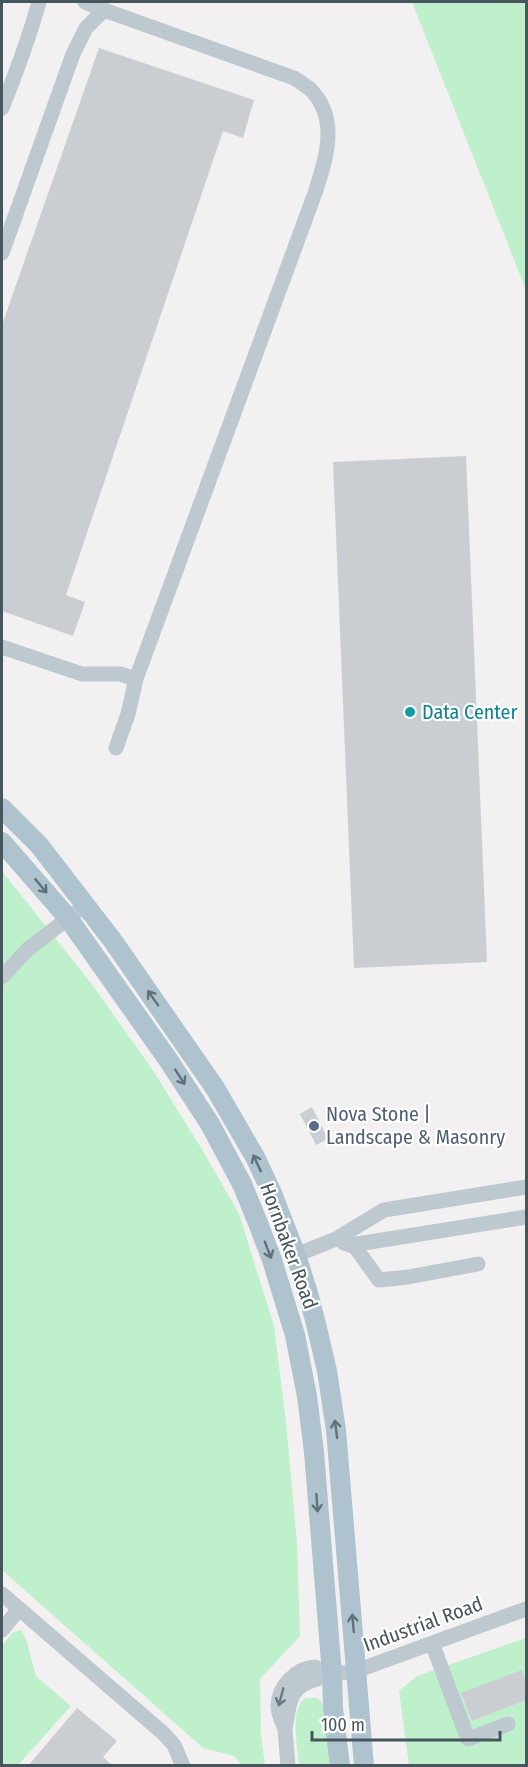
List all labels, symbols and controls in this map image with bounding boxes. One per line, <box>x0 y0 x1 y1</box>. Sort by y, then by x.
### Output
place label: Data Center <box>422 700 517 724</box>
marker: Data Center <box>403 705 417 719</box>
one-way arrow <box>34 878 47 894</box>
one-way arrow <box>147 991 159 1007</box>
one-way arrow <box>173 1069 186 1086</box>
place label: Nova Stone | Landscape & Masonry <box>326 1102 505 1149</box>
marker: Nova Stone | Landscape & Masonry <box>307 1119 321 1133</box>
one-way arrow <box>251 1154 263 1172</box>
street label: Hornbaker Road <box>255 1180 323 1312</box>
one-way arrow <box>264 1240 275 1259</box>
one-way arrow <box>330 1420 341 1440</box>
one-way arrow <box>312 1492 323 1512</box>
street label: Industrial Road <box>360 1591 486 1657</box>
one-way arrow <box>347 1614 358 1634</box>
one-way arrow <box>274 1688 285 1707</box>
scale bar <box>312 1704 500 1742</box>
text: 100 m <box>321 1714 365 1736</box>

